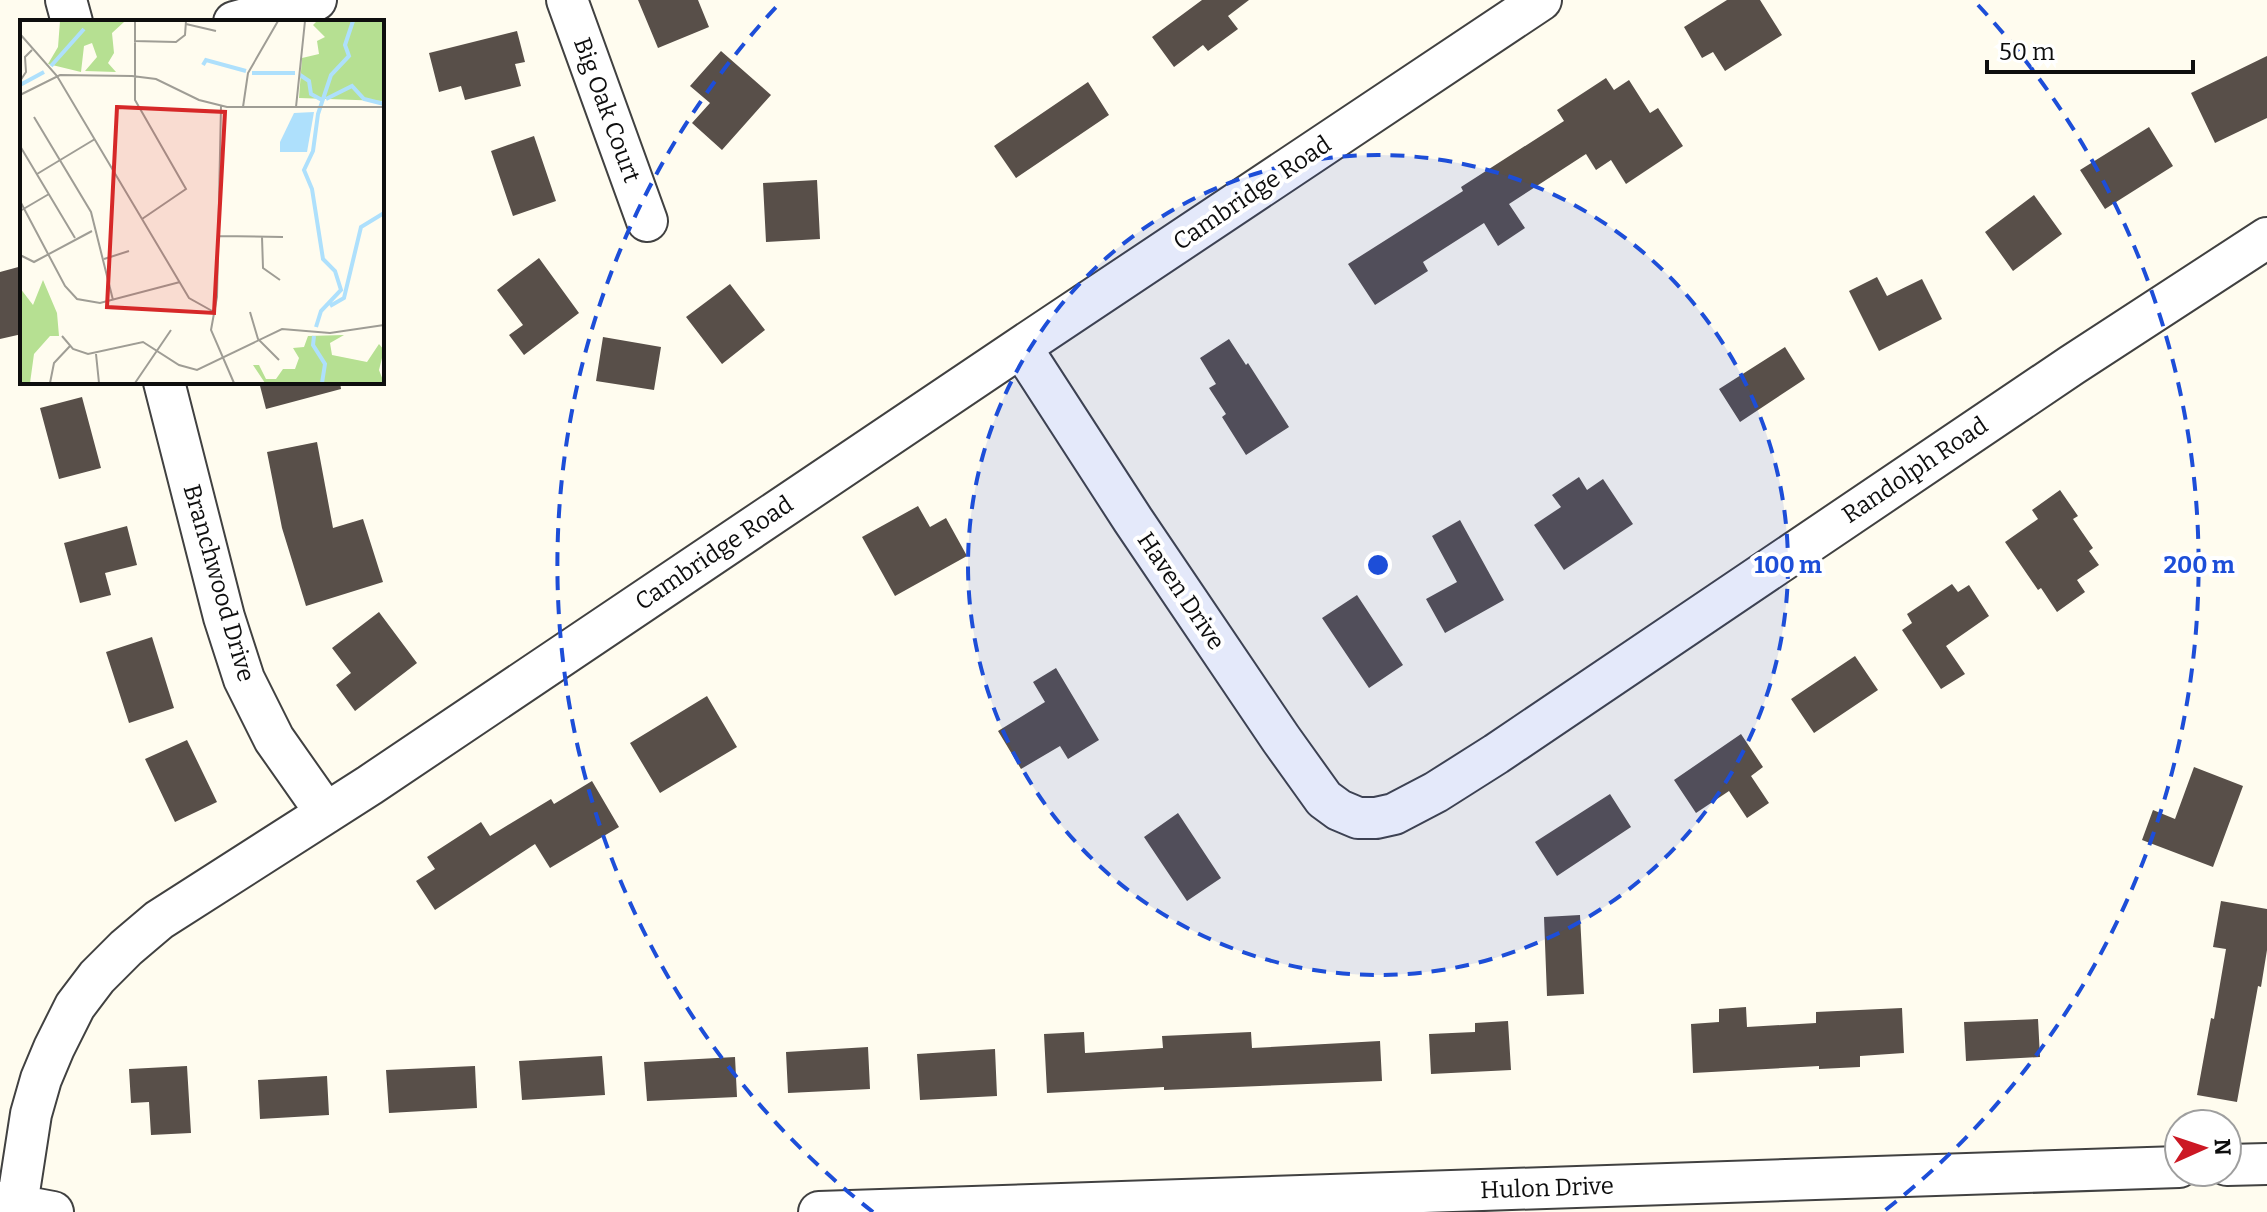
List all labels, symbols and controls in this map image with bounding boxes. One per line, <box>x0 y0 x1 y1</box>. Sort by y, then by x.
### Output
inset map <box>20 20 384 384</box>
scale bar <box>1987 24 2193 74</box>
street label: Big Oak Court <box>568 34 646 187</box>
text: 50 m <box>1999 38 2055 66</box>
street label: Cambridge Road <box>1168 130 1336 256</box>
street label: Randolph Road <box>1837 411 1993 529</box>
street label: Branchwood Drive <box>177 481 261 685</box>
street label: Cambridge Road <box>630 490 798 616</box>
street label: Haven Drive <box>1131 527 1231 655</box>
centre of rings <box>1364 551 1392 579</box>
text: 100 m <box>1754 551 1822 579</box>
text: 200 m <box>2163 551 2235 579</box>
north arrow <box>2163 1108 2243 1188</box>
text: N <box>2209 1138 2236 1156</box>
street label: Hulon Drive <box>1480 1172 1614 1204</box>

